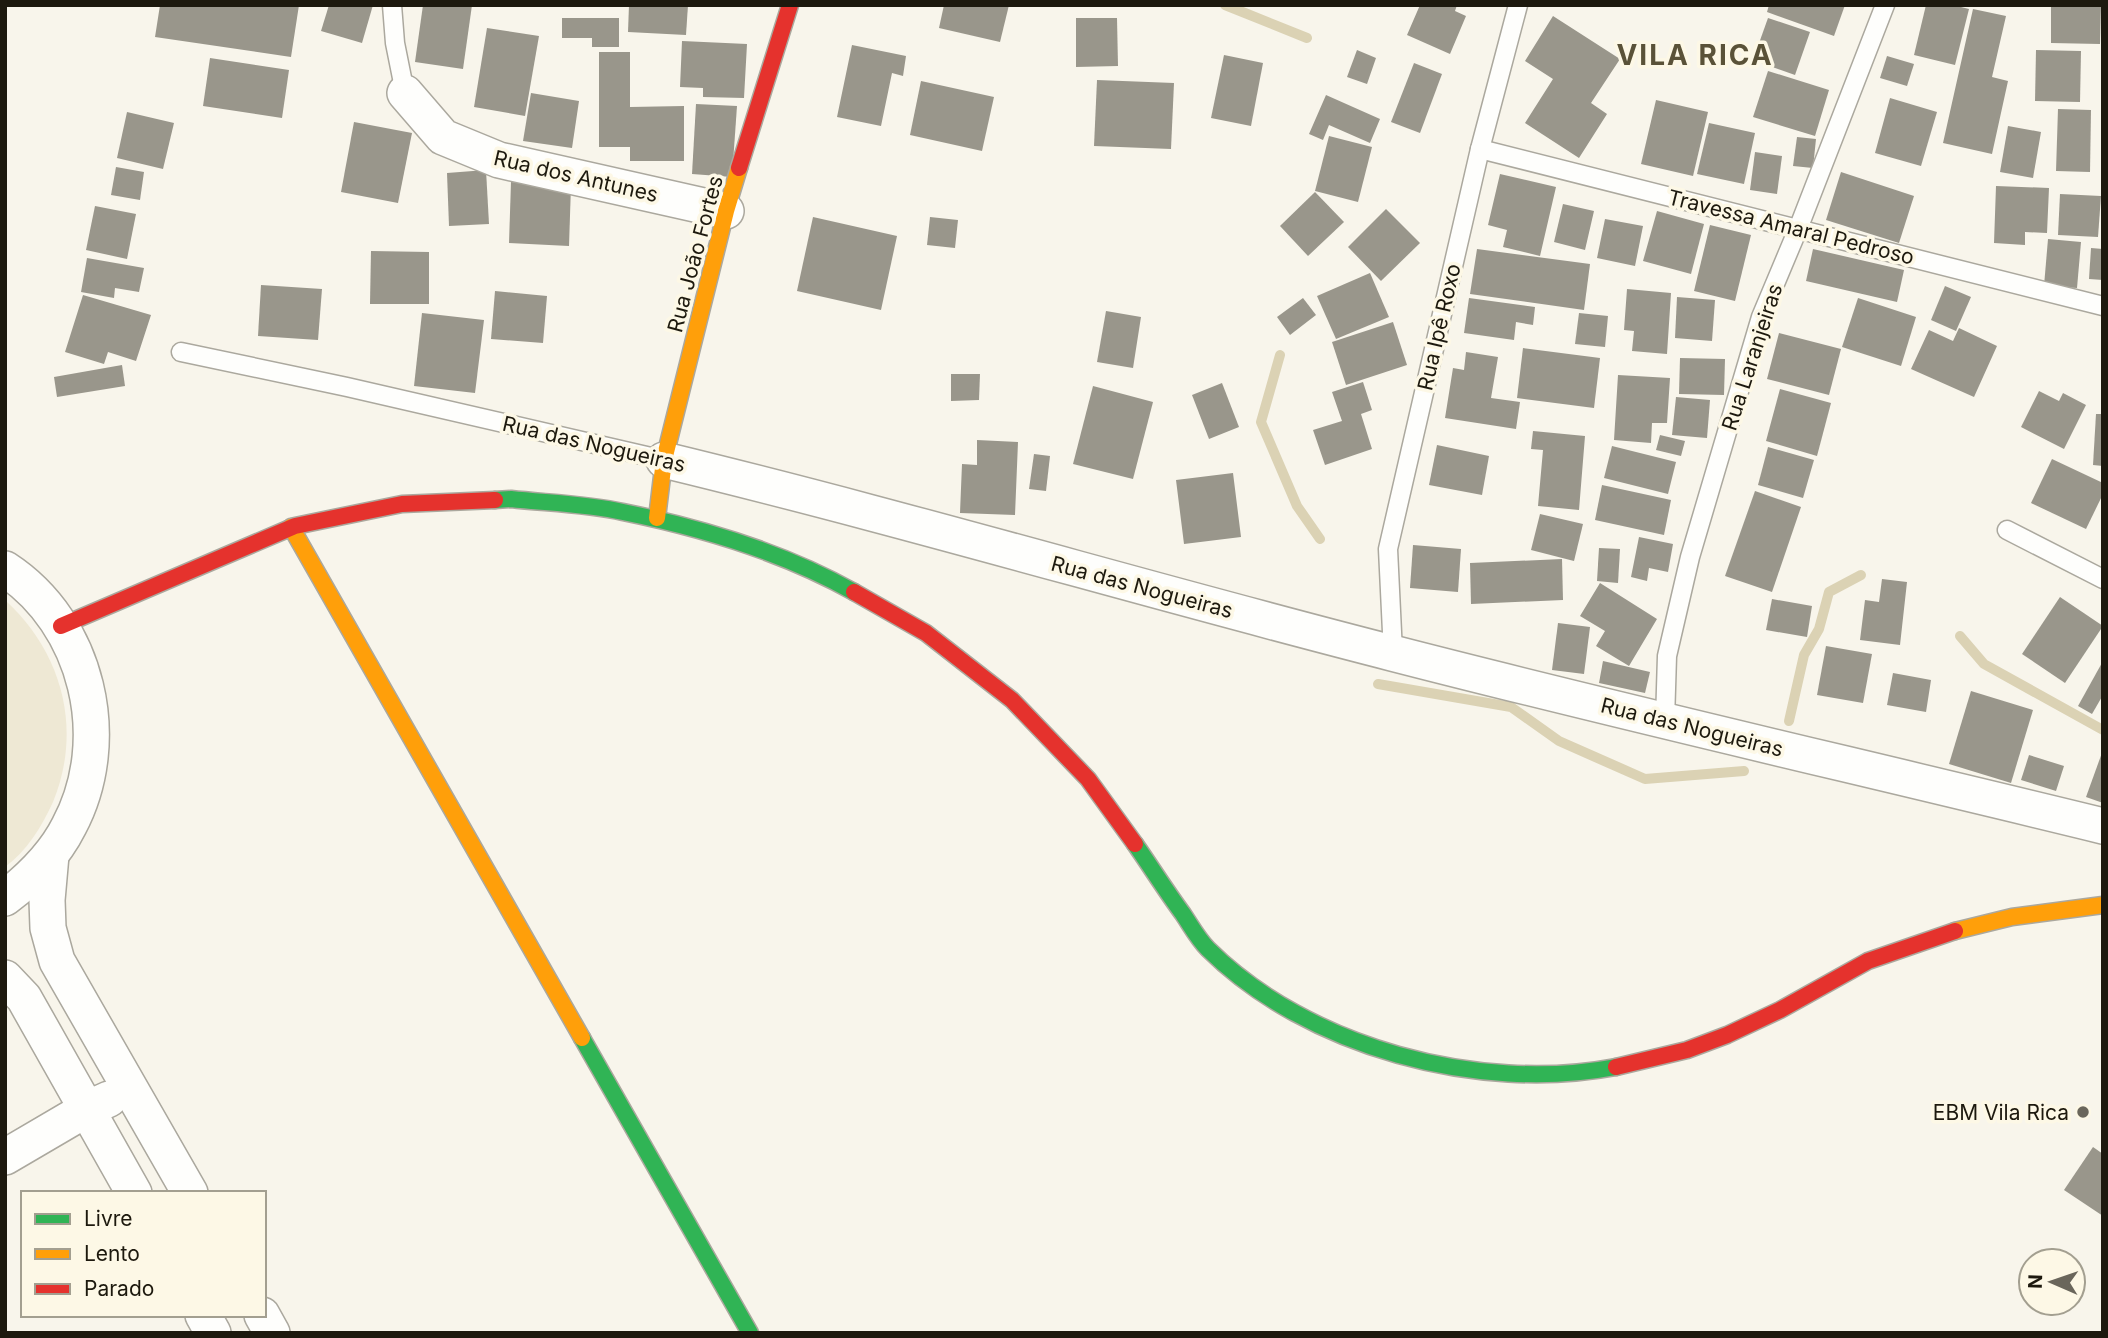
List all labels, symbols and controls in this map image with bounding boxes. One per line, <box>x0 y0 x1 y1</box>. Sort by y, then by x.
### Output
district label: VILA RICA <box>1616 38 1774 72</box>
street label: Rua dos Antunes <box>491 145 661 207</box>
street label: Rua João Fortes <box>662 173 728 335</box>
street label: Travessa Amaral Pedroso <box>1665 184 1917 270</box>
street label: Rua Ipê Roxo <box>1412 261 1466 393</box>
street label: Rua Laranjeiras <box>1717 281 1787 433</box>
street label: Rua das Nogueiras <box>500 411 688 477</box>
street label: Rua das Nogueiras <box>1048 551 1236 623</box>
street label: Rua das Nogueiras <box>1598 692 1786 762</box>
place label: EBM Vila Rica <box>1933 1100 2069 1125</box>
marker: EBM Vila Rica <box>2075 1104 2091 1120</box>
legend <box>21 1191 266 1317</box>
text: Livre <box>84 1206 133 1231</box>
text: Lento <box>84 1241 140 1266</box>
north arrow <box>2017 1247 2087 1317</box>
text: N <box>2024 1274 2047 1289</box>
text: Parado <box>84 1276 154 1301</box>

